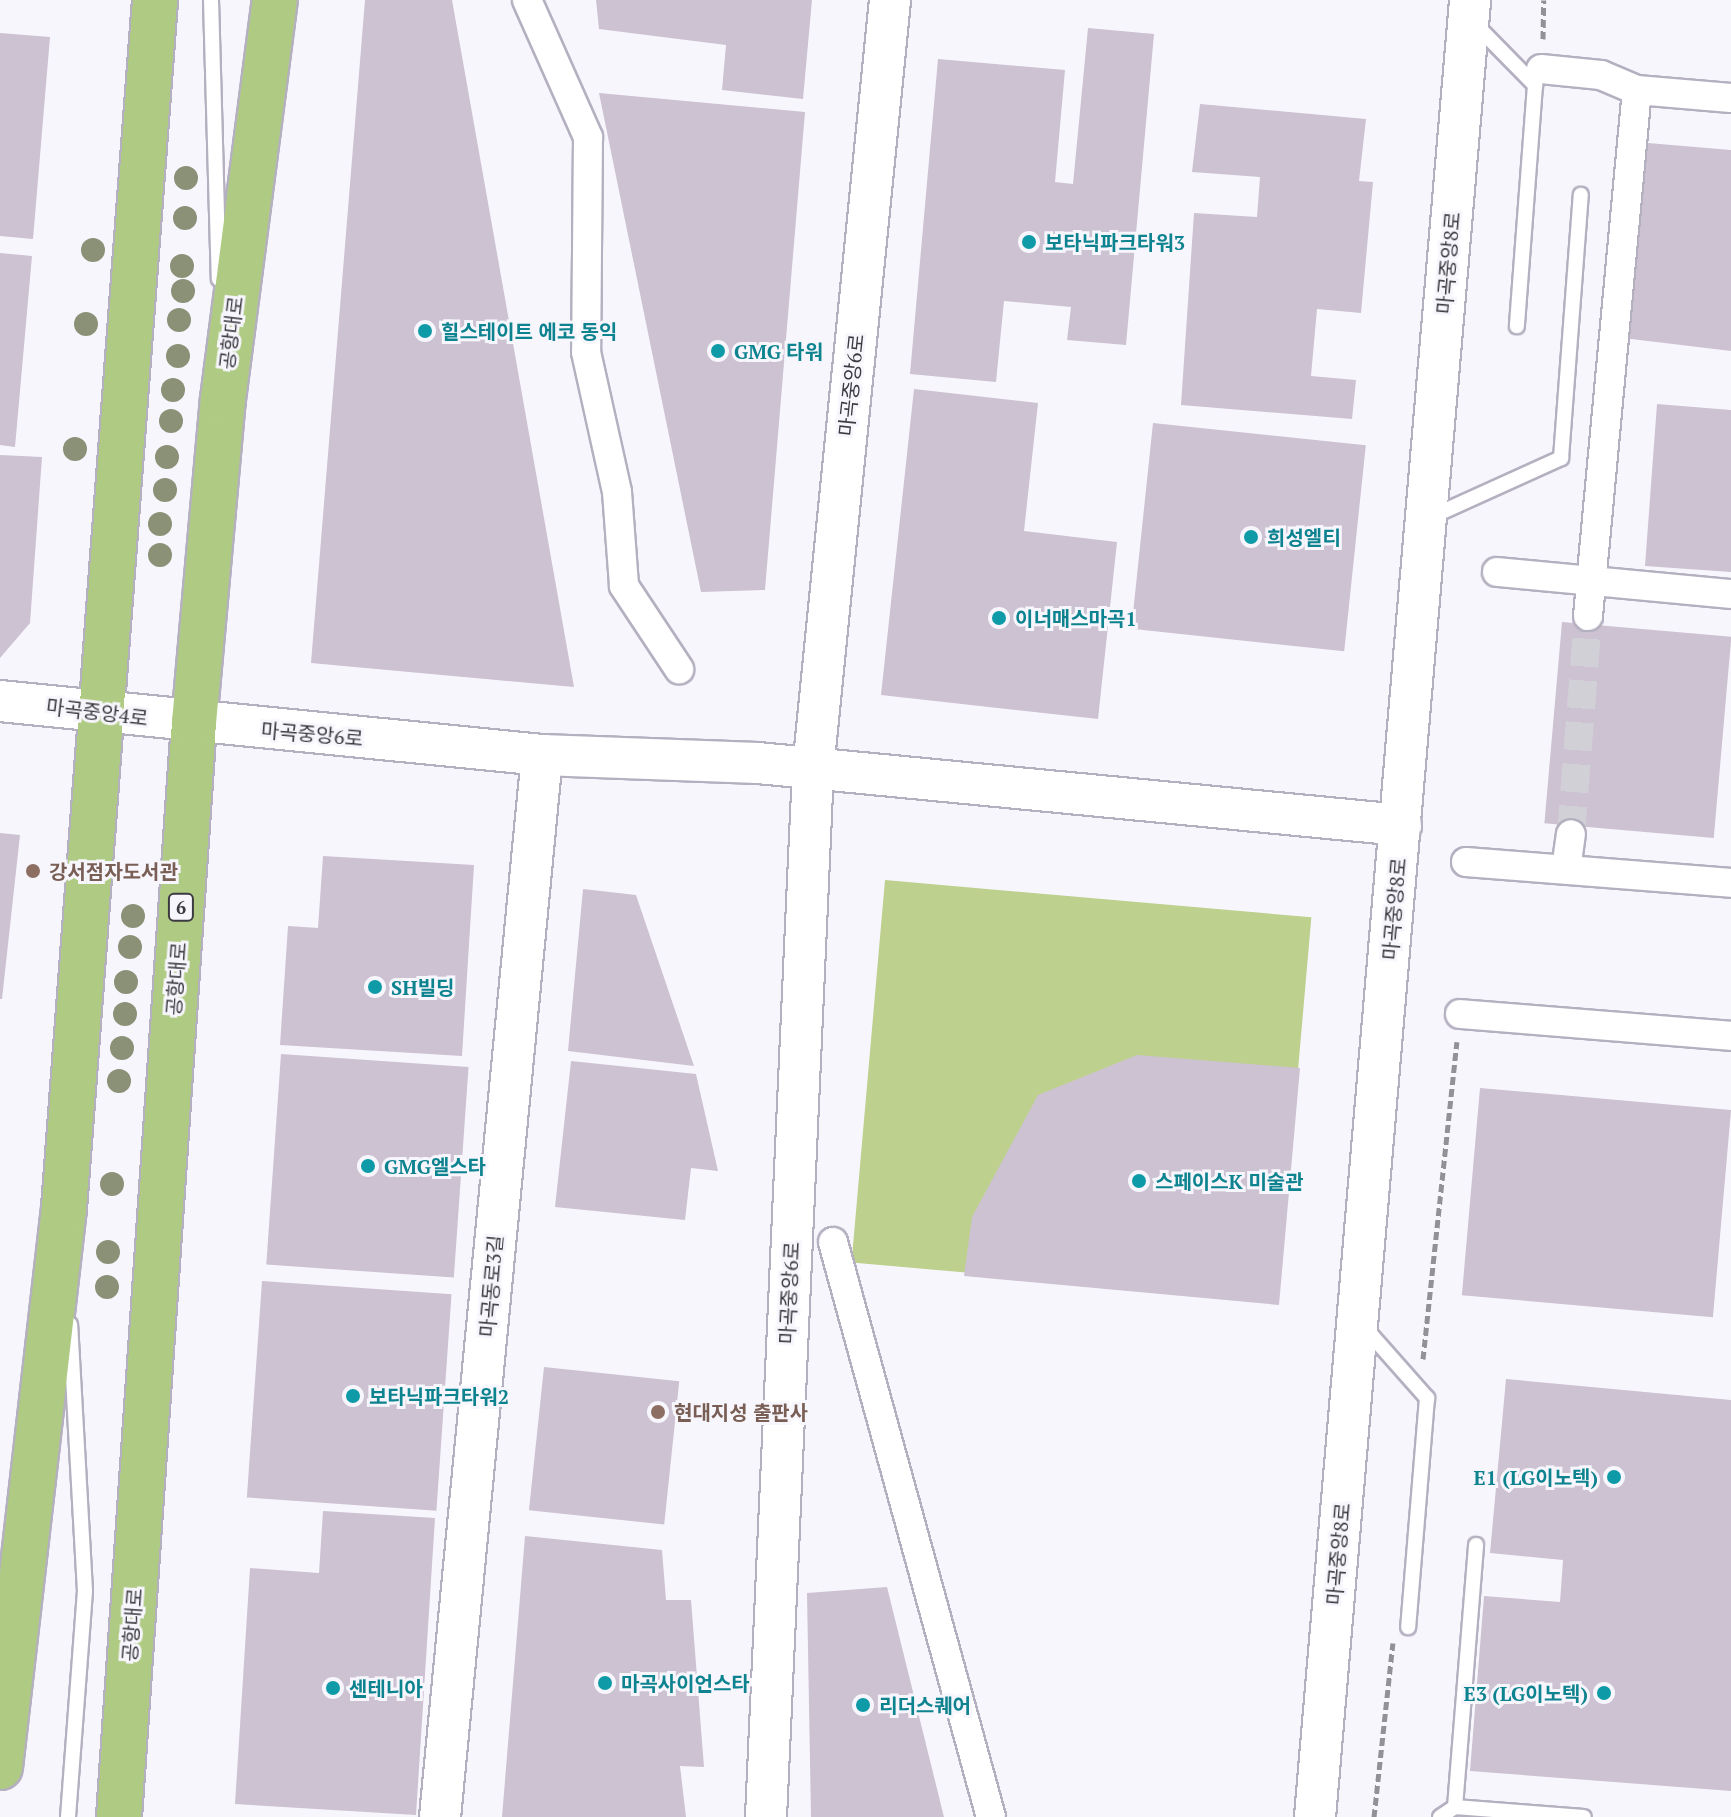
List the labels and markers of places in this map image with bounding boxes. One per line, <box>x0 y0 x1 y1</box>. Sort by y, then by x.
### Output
place label: 보타닉파크타워3 <box>1045 230 1185 254</box>
marker: 보타닉파크타워3 <box>1020 233 1038 251</box>
place label: 힐스테이트 에코 동익 <box>441 319 617 343</box>
marker: 힐스테이트 에코 동익 <box>416 322 434 340</box>
place label: GMG 타워 <box>734 339 823 363</box>
marker: GMG 타워 <box>709 342 727 360</box>
place label: 희성엘티 <box>1267 525 1341 549</box>
marker: 희성엘티 <box>1242 528 1260 546</box>
place label: 이너매스마곡1 <box>1015 606 1137 630</box>
marker: 이너매스마곡1 <box>990 609 1008 627</box>
place label: 강서점자도서관 <box>49 859 178 883</box>
marker: 강서점자도서관 <box>24 862 42 880</box>
place label: SH빌딩 <box>391 975 454 999</box>
marker: SH빌딩 <box>366 978 384 996</box>
place label: GMG엘스타 <box>384 1154 486 1178</box>
marker: GMG엘스타 <box>359 1157 377 1175</box>
place label: 스페이스K 미술관 <box>1155 1169 1303 1193</box>
marker: 스페이스K 미술관 <box>1130 1172 1148 1190</box>
place label: 보타닉파크타워2 <box>369 1384 509 1408</box>
marker: 보타닉파크타워2 <box>344 1387 362 1405</box>
place label: 현대지성 출판사 <box>674 1400 808 1424</box>
marker: 현대지성 출판사 <box>649 1403 667 1421</box>
place label: E1 (LG이노텍) <box>1474 1465 1598 1489</box>
marker: E1 (LG이노텍) <box>1605 1468 1623 1486</box>
place label: 마곡사이언스타 <box>621 1671 750 1695</box>
marker: 마곡사이언스타 <box>596 1674 614 1692</box>
place label: 센테니아 <box>349 1676 423 1700</box>
marker: 센테니아 <box>324 1679 342 1697</box>
place label: E3 (LG이노텍) <box>1464 1681 1588 1705</box>
marker: E3 (LG이노텍) <box>1595 1684 1613 1702</box>
place label: 리더스퀘어 <box>879 1693 971 1717</box>
marker: 리더스퀘어 <box>854 1696 872 1714</box>

